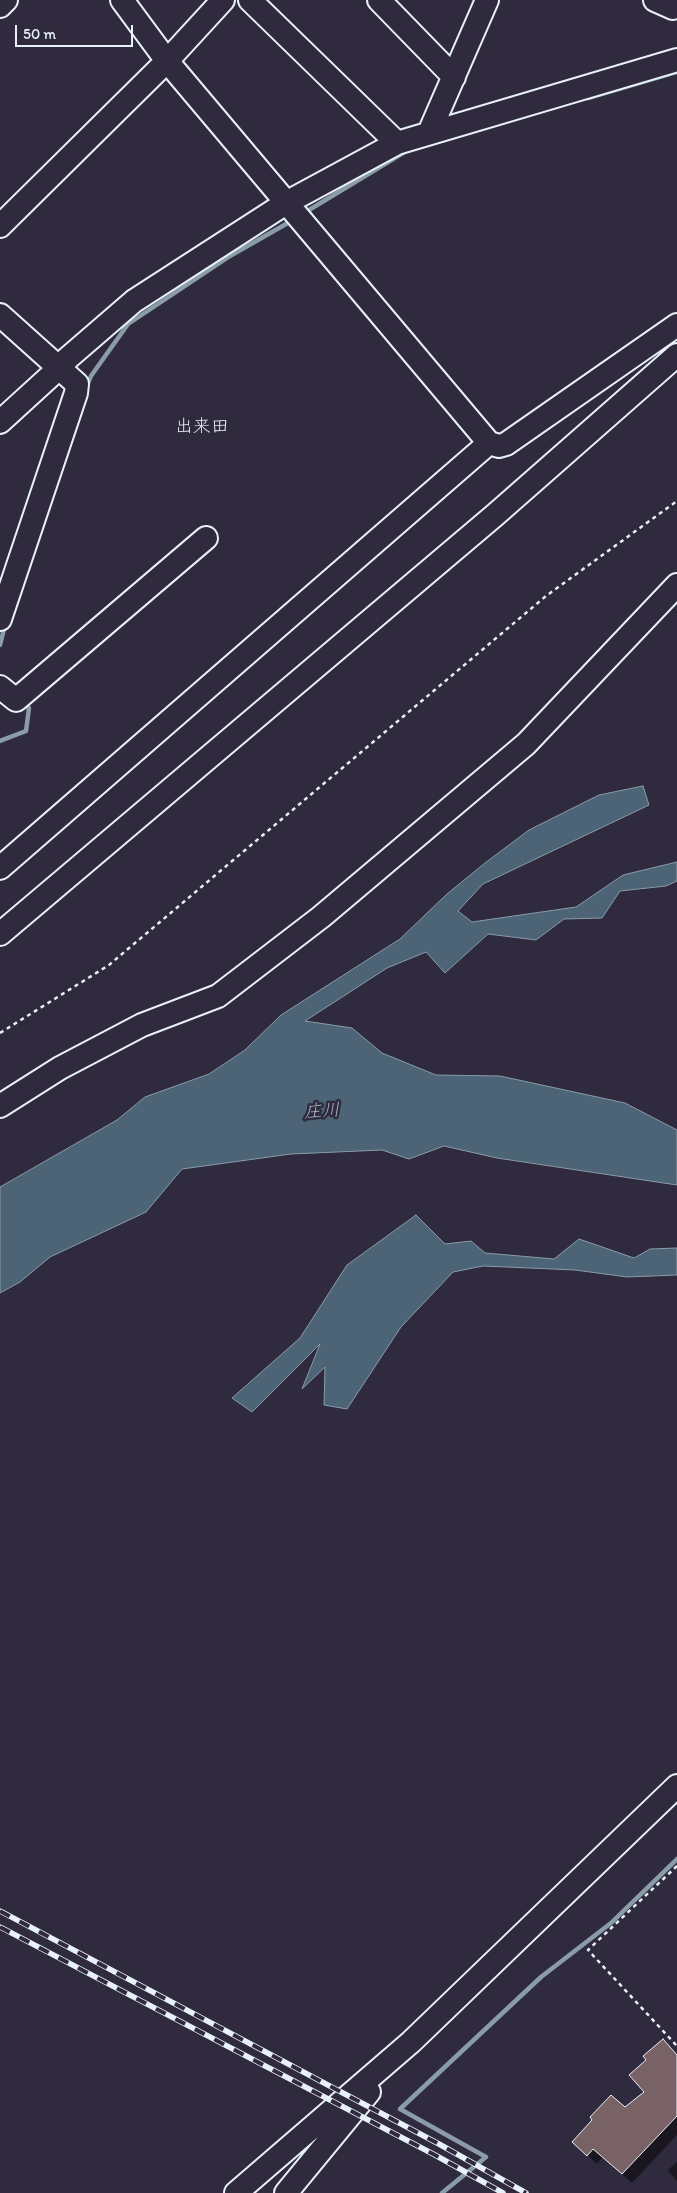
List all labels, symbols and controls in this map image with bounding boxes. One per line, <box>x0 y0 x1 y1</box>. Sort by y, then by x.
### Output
scale bar <box>18 15 135 47</box>
text: 50 m <box>23 25 56 43</box>
district label: 出来田 <box>175 416 229 438</box>
water label: 庄川 <box>303 1100 341 1124</box>

